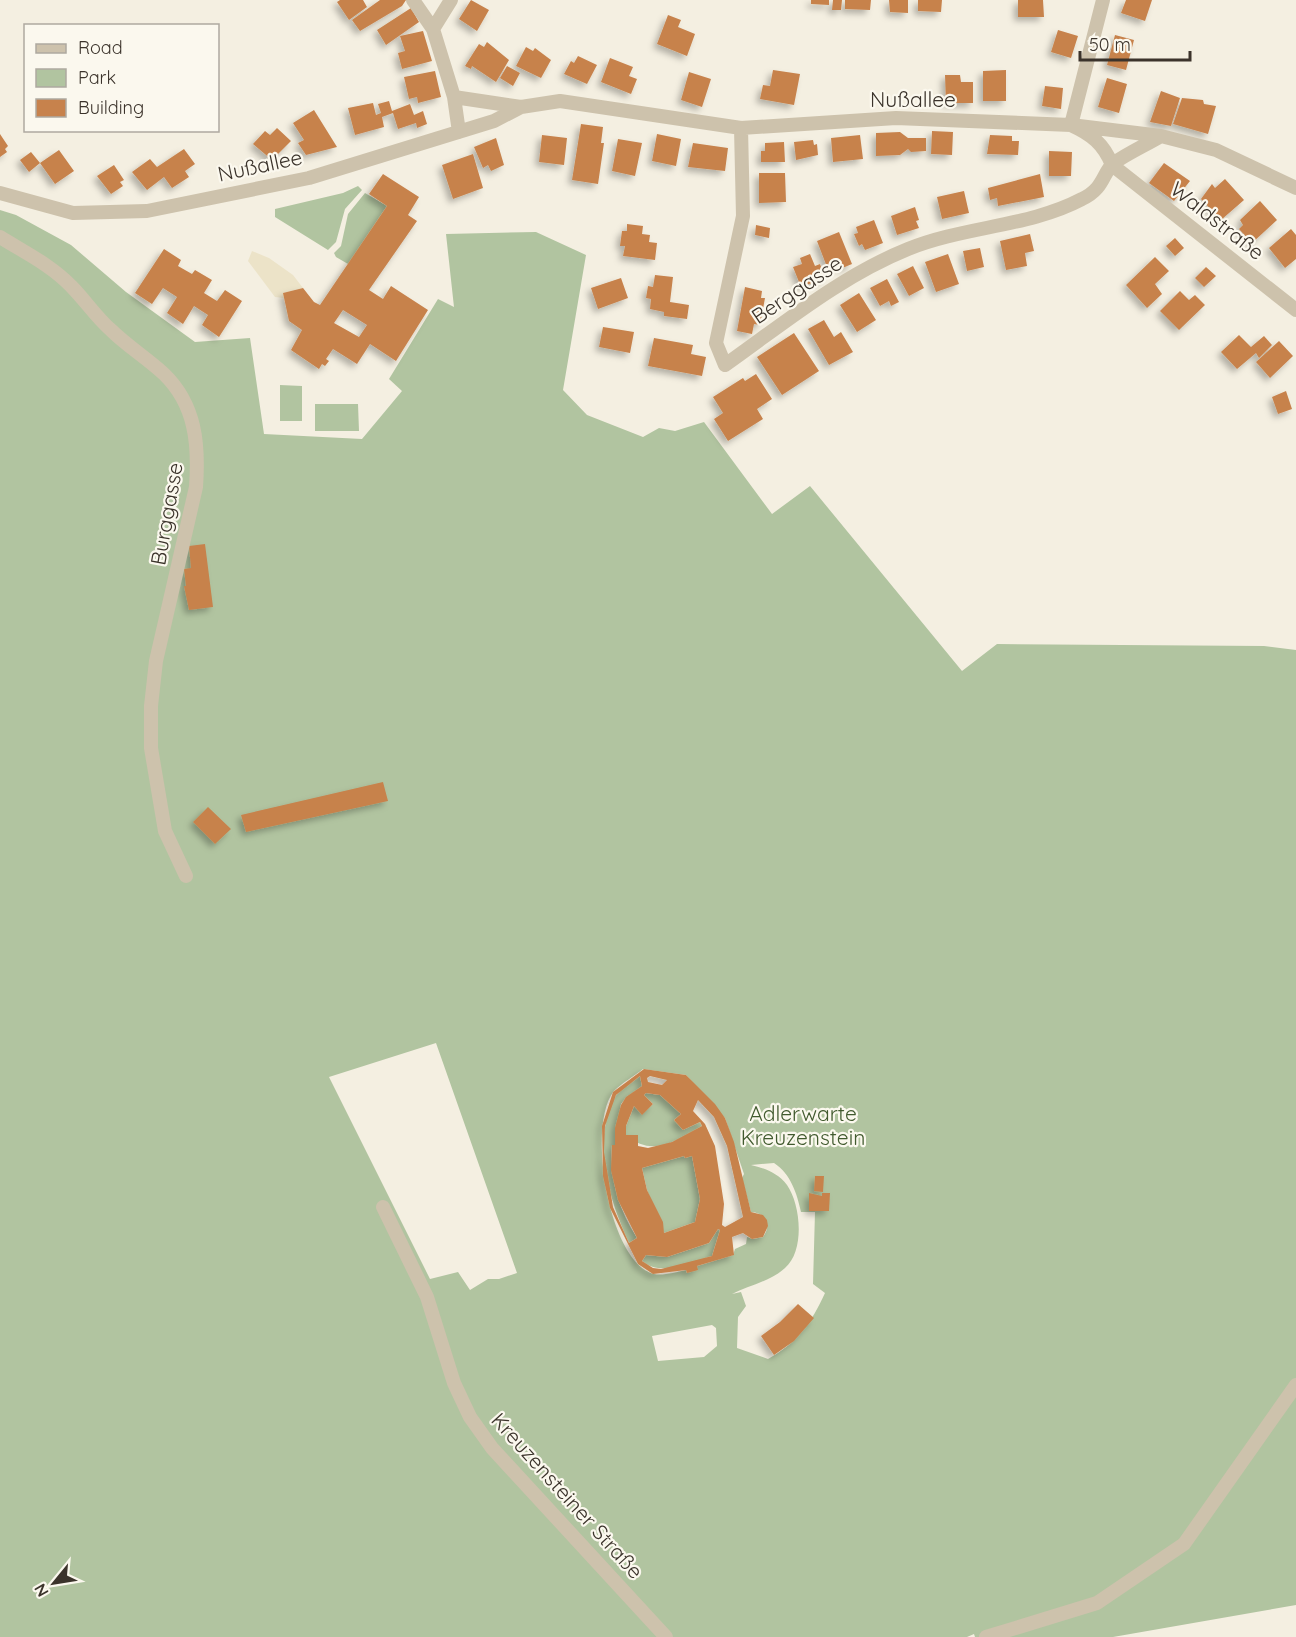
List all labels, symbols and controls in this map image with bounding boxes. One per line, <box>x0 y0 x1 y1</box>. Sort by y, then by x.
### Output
legend <box>24 24 219 132</box>
scale bar <box>1080 24 1190 62</box>
text: 50 m <box>1089 33 1131 56</box>
text: Road <box>78 36 123 59</box>
text: Park <box>78 66 116 89</box>
street label: Nußallee <box>870 86 956 112</box>
text: Building <box>78 96 144 119</box>
street label: Nußallee <box>215 143 304 187</box>
street label: Waldstraße <box>1165 175 1270 265</box>
street label: Berggasse <box>746 249 847 329</box>
street label: Burggasse <box>144 460 188 567</box>
park label: Adlerwarte Kreuzenstein <box>741 1100 865 1150</box>
street label: Kreuzensteiner Straße <box>486 1407 649 1584</box>
north arrow <box>24 1553 84 1613</box>
text: N <box>29 1580 53 1601</box>

